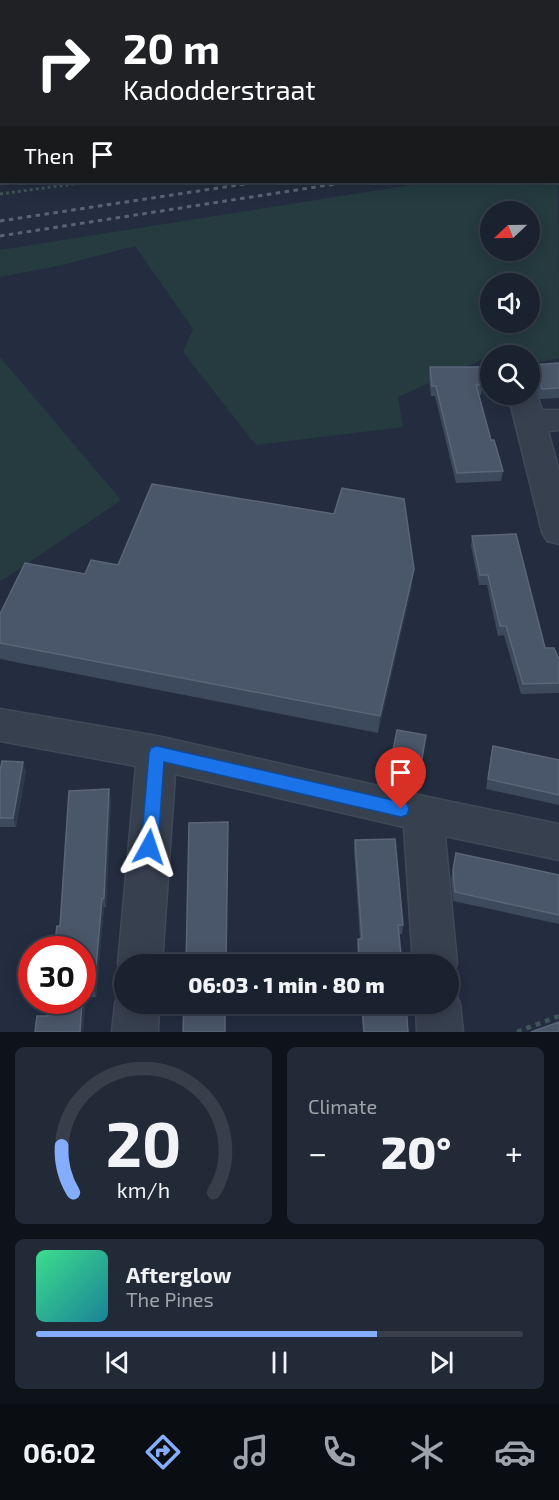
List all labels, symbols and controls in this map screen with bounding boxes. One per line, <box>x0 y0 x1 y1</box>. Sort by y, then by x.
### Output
text: 20 m <box>123 22 220 72</box>
icon: right <box>24 24 102 102</box>
text: Kadodderstraat <box>123 73 316 105</box>
icon: arrive <box>86 138 119 171</box>
text: Then <box>24 142 74 168</box>
north arrow <box>480 201 540 261</box>
map controls <box>480 201 540 405</box>
button: sound <box>480 273 540 333</box>
button: search <box>480 345 540 405</box>
pin <box>375 747 426 809</box>
icon: arrive <box>384 756 417 789</box>
position arrow <box>117 815 181 879</box>
speed limit sign: 30 <box>18 936 96 1014</box>
text: 06:03 · 1 min · 80 m <box>188 971 385 997</box>
text: Climate <box>308 1094 377 1118</box>
text: 20 <box>106 1105 181 1180</box>
text: 20° <box>381 1124 451 1178</box>
text: − <box>308 1132 327 1172</box>
text: + <box>505 1132 523 1172</box>
text: km/h <box>117 1177 170 1202</box>
text: Afterglow <box>126 1261 231 1287</box>
text: The Pines <box>126 1287 214 1311</box>
icon: previous <box>101 1346 134 1379</box>
icon: pause <box>263 1346 296 1379</box>
icon: next <box>425 1346 458 1379</box>
icon: directions <box>142 1431 184 1473</box>
icon: music <box>230 1431 272 1473</box>
icon: phone <box>318 1431 360 1473</box>
icon: climate <box>406 1431 448 1473</box>
icon: car <box>494 1431 536 1473</box>
text: 06:02 <box>23 1436 96 1468</box>

